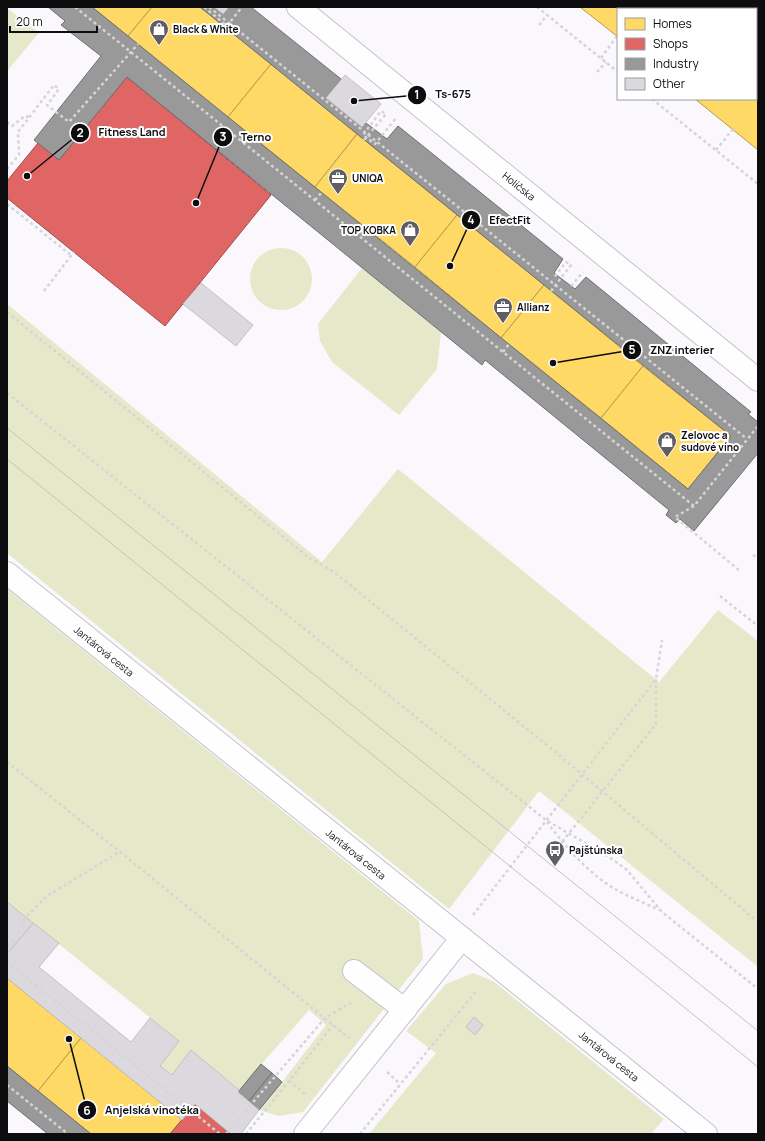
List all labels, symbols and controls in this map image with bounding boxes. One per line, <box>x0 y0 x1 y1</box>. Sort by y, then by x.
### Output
scale bar <box>10 8 97 34</box>
legend <box>617 8 757 100</box>
text: 20 m <box>16 13 43 30</box>
text: Homes <box>653 15 692 32</box>
shop icon: Black & White <box>148 18 170 46</box>
place label: Black & White <box>173 22 239 36</box>
text: Shops <box>653 35 688 52</box>
text: Industry <box>653 55 699 72</box>
text: Other <box>653 75 686 92</box>
callout: Ts-675 <box>407 83 479 106</box>
text: 1 <box>414 86 420 103</box>
text: Ts-675 <box>435 86 471 101</box>
callout: Fitness Land <box>70 121 173 144</box>
text: 2 <box>76 124 84 141</box>
text: Fitness Land <box>99 124 166 139</box>
callout: Terno <box>213 125 279 148</box>
text: 3 <box>220 128 227 145</box>
text: Terno <box>241 129 271 144</box>
office icon: UNIQA <box>327 167 349 195</box>
street label: Holíčska <box>500 168 538 204</box>
place label: UNIQA <box>352 171 383 185</box>
callout: EfectFit <box>461 208 538 231</box>
text: 4 <box>467 211 475 228</box>
text: EfectFit <box>489 212 531 227</box>
shop icon: TOP KOBKA <box>399 219 421 247</box>
place label: TOP KOBKA <box>341 223 396 237</box>
office icon: Allianz <box>492 296 514 324</box>
place label: Allianz <box>517 300 549 314</box>
callout: ZNZ interier <box>622 338 722 361</box>
text: 5 <box>628 341 636 358</box>
text: ZNZ interier <box>650 342 715 357</box>
place label: Zelovoc a sudové víno <box>681 428 739 454</box>
shop icon: Zelovoc a sudové víno <box>656 430 678 458</box>
street label: Jantárová cesta <box>71 622 137 680</box>
street label: Jantárová cesta <box>323 825 389 883</box>
bus stop icon: Pajštúnska <box>544 839 566 867</box>
place label: Pajštúnska <box>569 843 623 857</box>
street label: Jantárová cesta <box>576 1027 642 1085</box>
callout: Anjelská vinotéka <box>77 1099 207 1122</box>
text: 6 <box>83 1102 91 1119</box>
text: Anjelská vinotéka <box>105 1102 199 1117</box>

